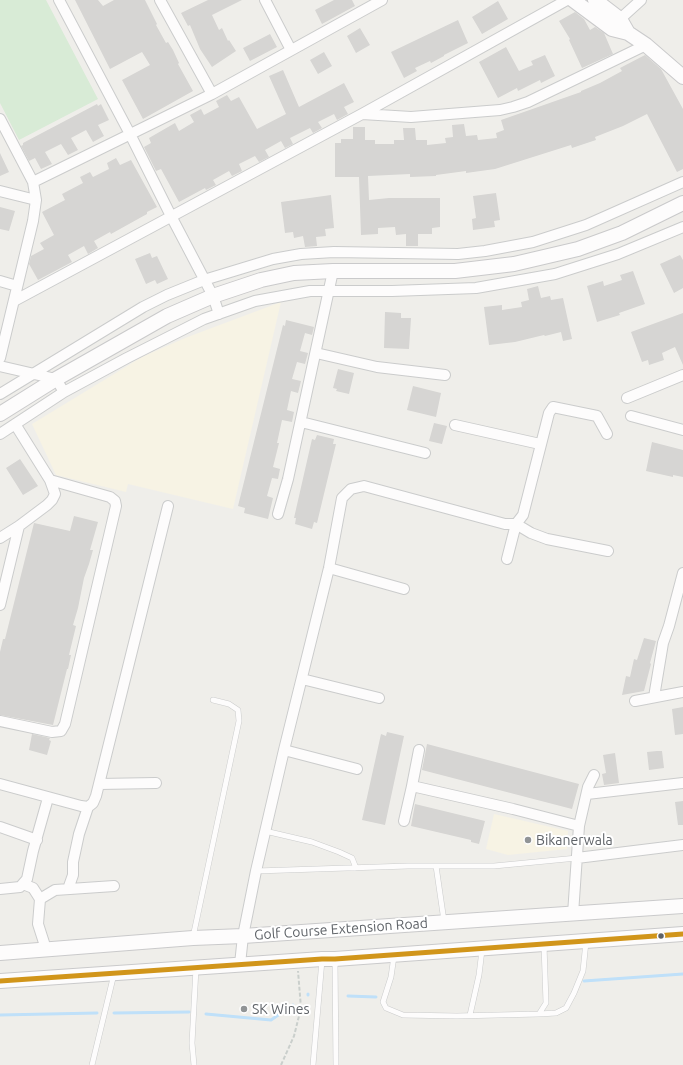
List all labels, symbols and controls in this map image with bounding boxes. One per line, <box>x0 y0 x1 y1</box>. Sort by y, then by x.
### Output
place label: Bikanerwala <box>536 832 613 848</box>
marker: Bikanerwala <box>523 835 533 845</box>
street label: Golf Course Extension Road <box>254 915 428 943</box>
unlabelled marker <box>656 931 666 941</box>
place label: SK Wines <box>252 1001 309 1017</box>
marker: SK Wines <box>239 1004 249 1014</box>

